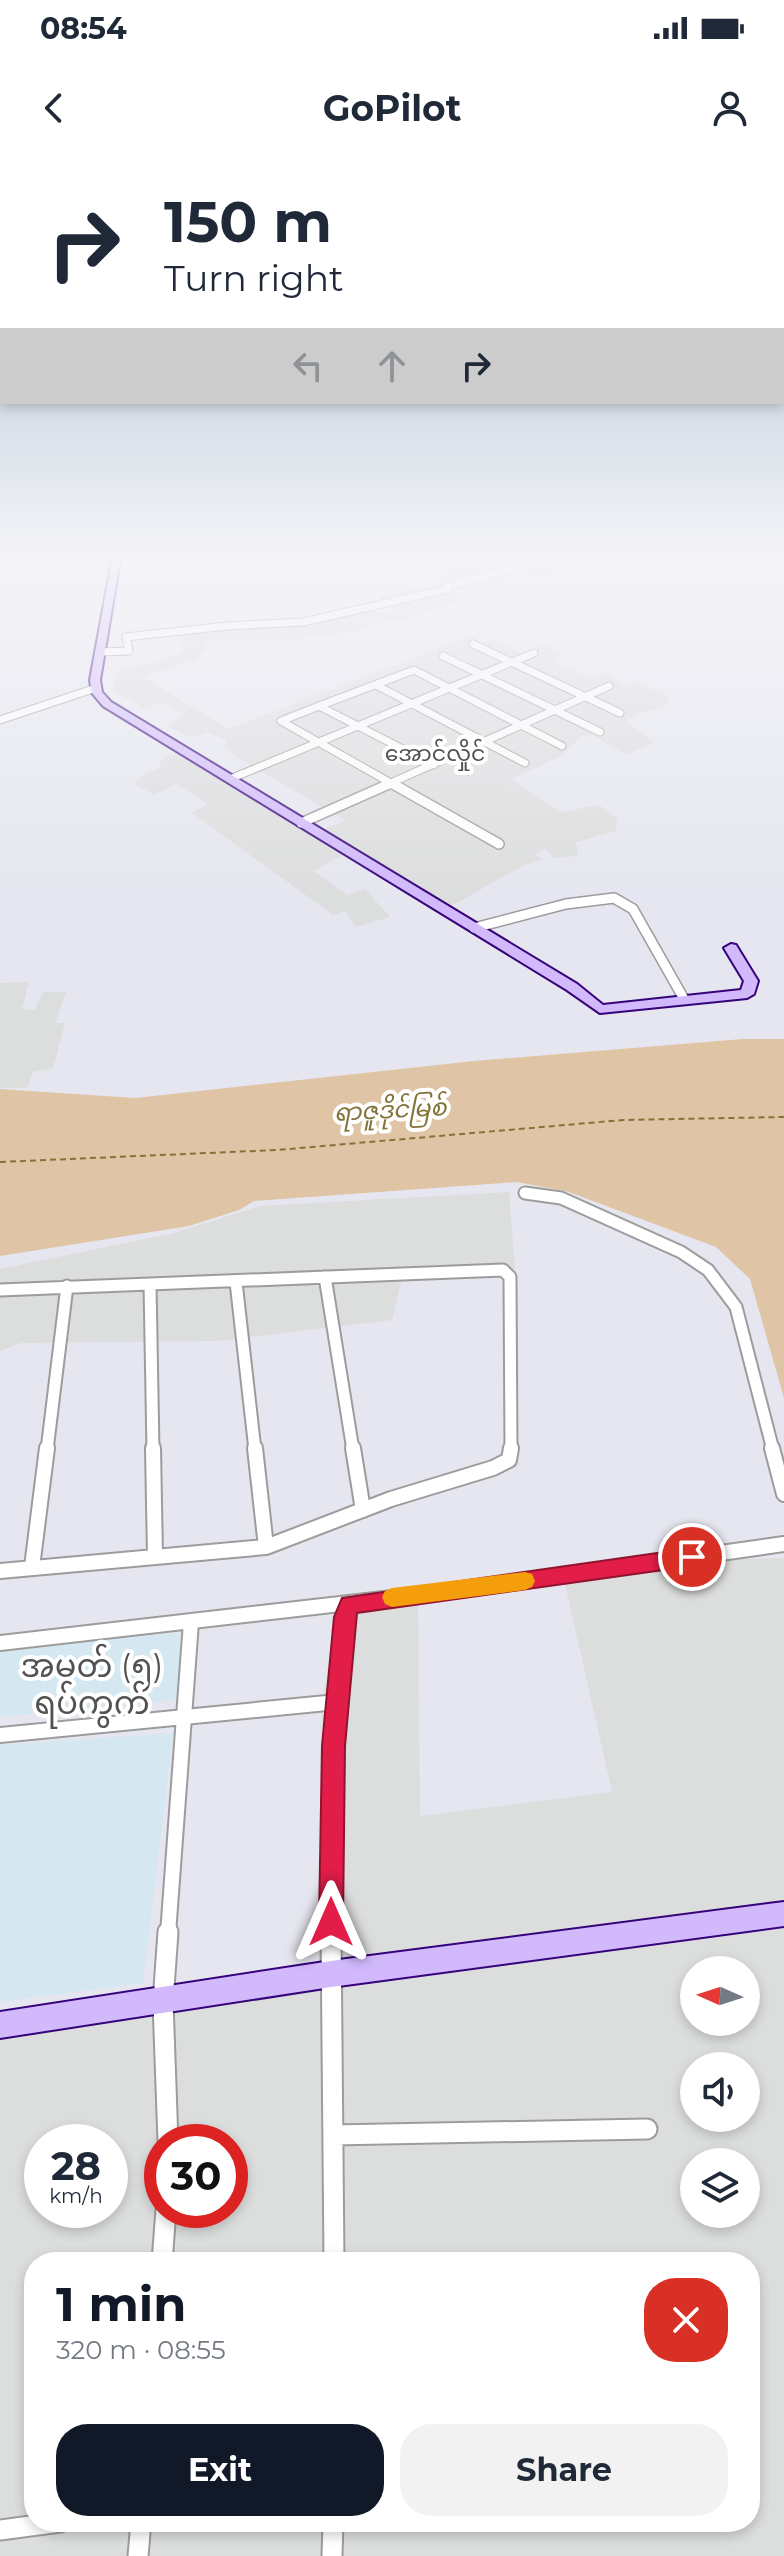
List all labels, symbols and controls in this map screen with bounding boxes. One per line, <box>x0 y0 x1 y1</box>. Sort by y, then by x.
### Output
text: 08:54 <box>40 10 127 47</box>
icon: back <box>32 86 76 130</box>
text: GoPilot <box>323 86 461 130</box>
icon: person <box>708 86 752 130</box>
text: 150 m <box>164 188 332 256</box>
icon: right <box>32 192 136 296</box>
text: Turn right <box>164 256 344 300</box>
icon: left <box>286 344 330 388</box>
icon: ahead <box>370 344 414 388</box>
icon: right <box>454 344 498 388</box>
district label: အောင်လှိုင် <box>385 738 485 771</box>
water label: ရာဇူဒိုင်မြစ် <box>333 1090 449 1133</box>
pin <box>658 1523 726 1591</box>
icon: arrive <box>670 1535 714 1579</box>
district label: အမှတ် (၅) ရပ်ကွက် <box>21 1643 163 1729</box>
position arrow <box>289 1880 373 1964</box>
north arrow <box>680 1956 760 2036</box>
map controls <box>680 1956 760 2228</box>
button: sound <box>680 2052 760 2132</box>
speed limit sign: 30 <box>144 2124 248 2228</box>
text: 28 <box>51 2141 101 2190</box>
button: layers <box>680 2148 760 2228</box>
text: km/h <box>49 2184 103 2208</box>
text: 1 min <box>56 2275 186 2333</box>
button: close <box>644 2278 728 2362</box>
text: 320 m · 08:55 <box>56 2334 226 2366</box>
button: Exit <box>56 2424 384 2516</box>
button: Share <box>400 2424 728 2516</box>

